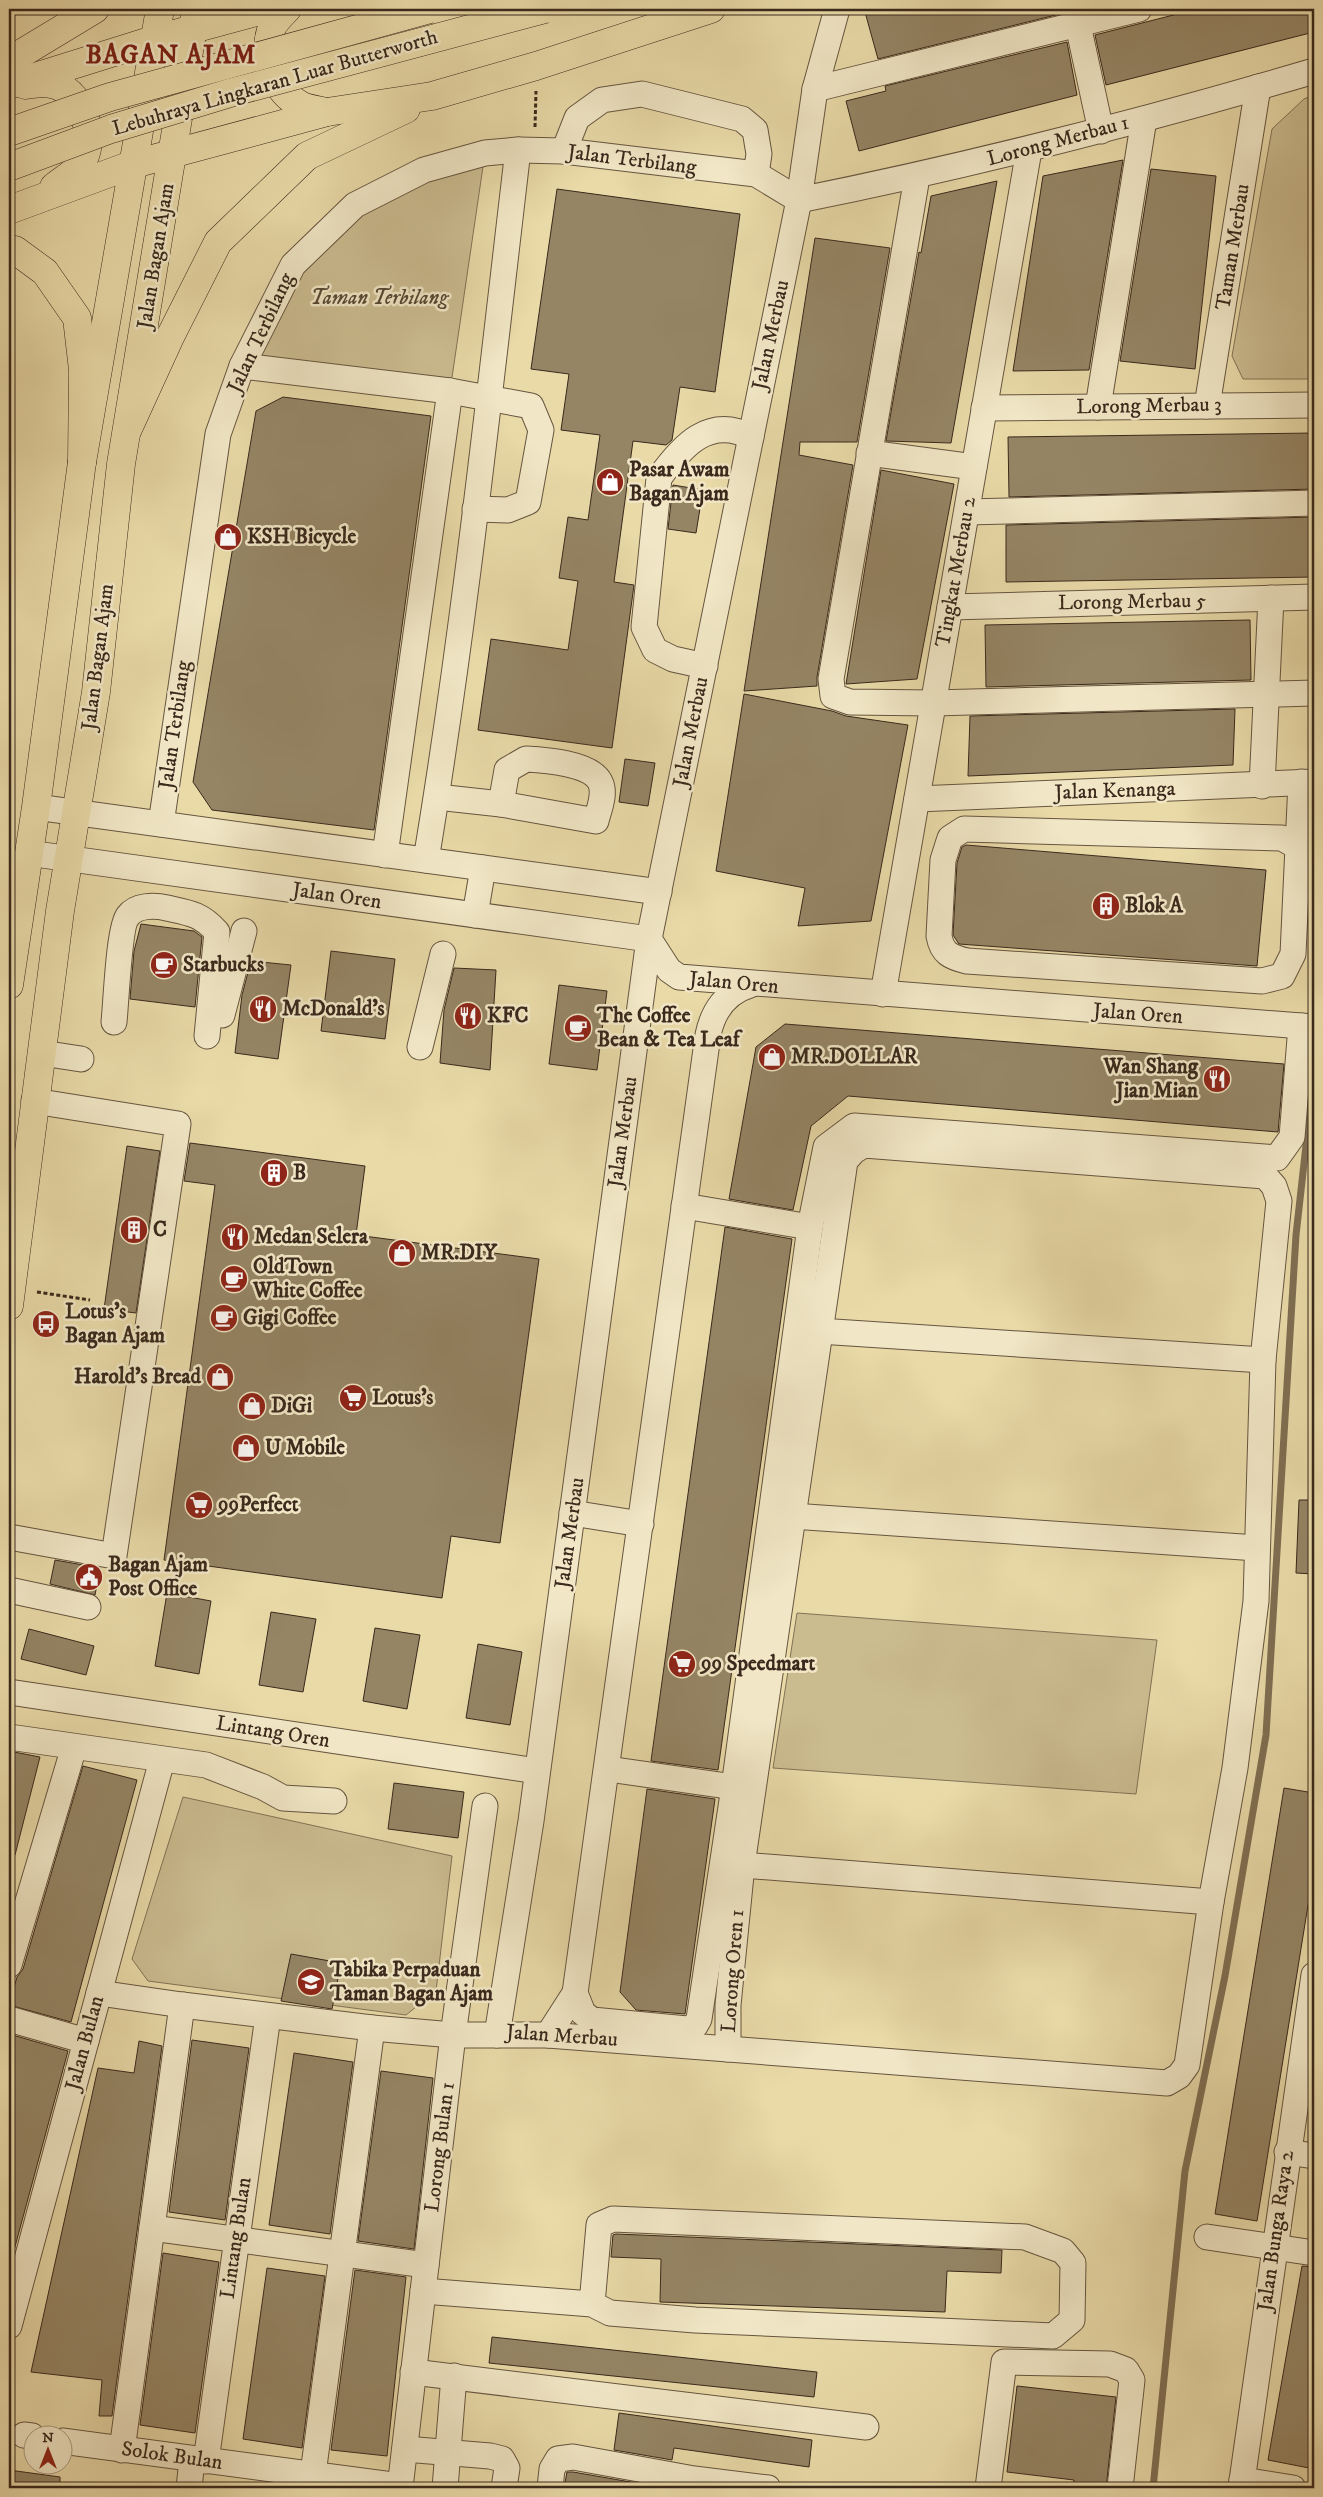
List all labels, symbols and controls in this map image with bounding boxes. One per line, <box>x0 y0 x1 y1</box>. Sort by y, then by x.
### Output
street label: Lebuhraya Lingkaran Luar Butterworth <box>109 24 441 142</box>
district label: BAGAN AJAM <box>86 39 256 72</box>
street label: Lorong Merbau 1 <box>984 110 1132 172</box>
street label: Jalan Terbilang <box>564 139 699 181</box>
street label: Jalan Bagan Ajam <box>131 181 180 333</box>
street label: Taman Merbau <box>1210 182 1256 312</box>
street label: Jalan Terbilang <box>221 268 300 399</box>
street label: Jalan Merbau <box>746 278 795 394</box>
park label: Taman Terbilang <box>310 285 449 311</box>
street label: Lorong Merbau 3 <box>1076 392 1222 420</box>
place label: Pasar Awam Bagan Ajam <box>629 457 730 508</box>
shop icon: Pasar Awam Bagan Ajam <box>595 467 625 497</box>
street label: Tingkat Merbau 2 <box>930 494 982 649</box>
shop icon: KSH Bicycle <box>213 522 243 552</box>
place label: KSH Bicycle <box>247 524 357 550</box>
street label: Jalan Bagan Ajam <box>76 582 120 734</box>
street label: Lorong Merbau 5 <box>1058 588 1206 616</box>
street label: Jalan Terbilang <box>153 658 197 793</box>
street label: Jalan Merbau <box>667 675 714 791</box>
street label: Jalan Kenanga <box>1052 776 1176 806</box>
street label: Jalan Oren <box>289 877 383 915</box>
building icon: Blok A <box>1091 891 1121 921</box>
place label: Blok A <box>1125 893 1183 919</box>
cafe icon: Starbucks <box>149 950 179 980</box>
place label: Starbucks <box>183 952 264 978</box>
street label: Jalan Oren <box>686 966 780 1000</box>
restaurant icon: McDonald's <box>248 994 278 1024</box>
place label: McDonald's <box>282 996 385 1022</box>
street label: Jalan Oren <box>1090 998 1184 1030</box>
restaurant icon: KFC <box>453 1001 483 1031</box>
place label: KFC <box>487 1003 529 1029</box>
place label: The Coffee Bean & Tea Leaf <box>596 1003 743 1053</box>
cafe icon: The Coffee Bean & Tea Leaf <box>563 1013 593 1043</box>
shop icon: MR.DOLLAR <box>757 1042 787 1072</box>
place label: MR.DOLLAR <box>791 1044 918 1070</box>
place label: Wan Shang Jian Mian <box>1102 1054 1199 1104</box>
restaurant icon: Wan Shang Jian Mian <box>1202 1064 1232 1094</box>
street label: Jalan Merbau <box>602 1075 644 1191</box>
building icon: B <box>259 1158 289 1188</box>
place label: B <box>293 1160 306 1186</box>
building icon: C <box>119 1215 149 1245</box>
place label: C <box>153 1217 167 1243</box>
restaurant icon: Medan Selera <box>220 1222 250 1252</box>
place label: Medan Selera <box>254 1224 369 1250</box>
shop icon: MR.DIY <box>387 1238 417 1268</box>
place label: MR.DIY <box>421 1240 497 1266</box>
place label: OldTown White Coffee <box>252 1254 363 1304</box>
cafe icon: OldTown White Coffee <box>219 1264 249 1294</box>
place label: Lotus's Bagan Ajam <box>65 1299 165 1350</box>
cafe icon: Gigi Coffee <box>209 1303 239 1333</box>
place label: Gigi Coffee <box>243 1305 337 1331</box>
bus stop icon: Lotus's Bagan Ajam <box>31 1309 61 1339</box>
shop icon: Harold's Bread <box>205 1362 235 1392</box>
place label: Harold's Bread <box>74 1364 202 1390</box>
supermarket icon: Lotus's <box>338 1383 368 1413</box>
place label: Lotus's <box>372 1385 433 1411</box>
shop icon: DiGi <box>237 1391 267 1421</box>
place label: DiGi <box>271 1393 313 1419</box>
shop icon: U Mobile <box>231 1433 261 1463</box>
place label: U Mobile <box>265 1435 345 1461</box>
street label: Jalan Merbau <box>549 1476 591 1592</box>
supermarket icon: 99Perfect <box>184 1490 214 1520</box>
place label: 99Perfect <box>216 1492 299 1518</box>
place label: Bagan Ajam Post Office <box>108 1552 208 1602</box>
public building icon: Bagan Ajam Post Office <box>74 1562 104 1592</box>
supermarket icon: 99 Speedmart <box>667 1649 697 1679</box>
place label: 99 Speedmart <box>699 1651 815 1677</box>
street label: Lintang Oren <box>214 1710 332 1754</box>
street label: Lorong Oren 1 <box>716 1908 750 2034</box>
place label: Tabika Perpaduan Taman Bagan Ajam <box>329 1957 493 2008</box>
school or university icon: Tabika Perpaduan Taman Bagan Ajam <box>296 1967 326 1997</box>
street label: Jalan Bulan <box>59 1993 110 2095</box>
street label: Jalan Merbau <box>503 2019 619 2053</box>
street label: Lorong Bulan 1 <box>419 2080 461 2214</box>
street label: Jalan Bunga Raya 2 <box>1252 2148 1300 2315</box>
street label: Lintang Bulan <box>215 2176 257 2300</box>
north arrow <box>22 2424 72 2474</box>
text: N <box>42 2429 54 2447</box>
street label: Solok Bulan <box>120 2436 224 2476</box>

